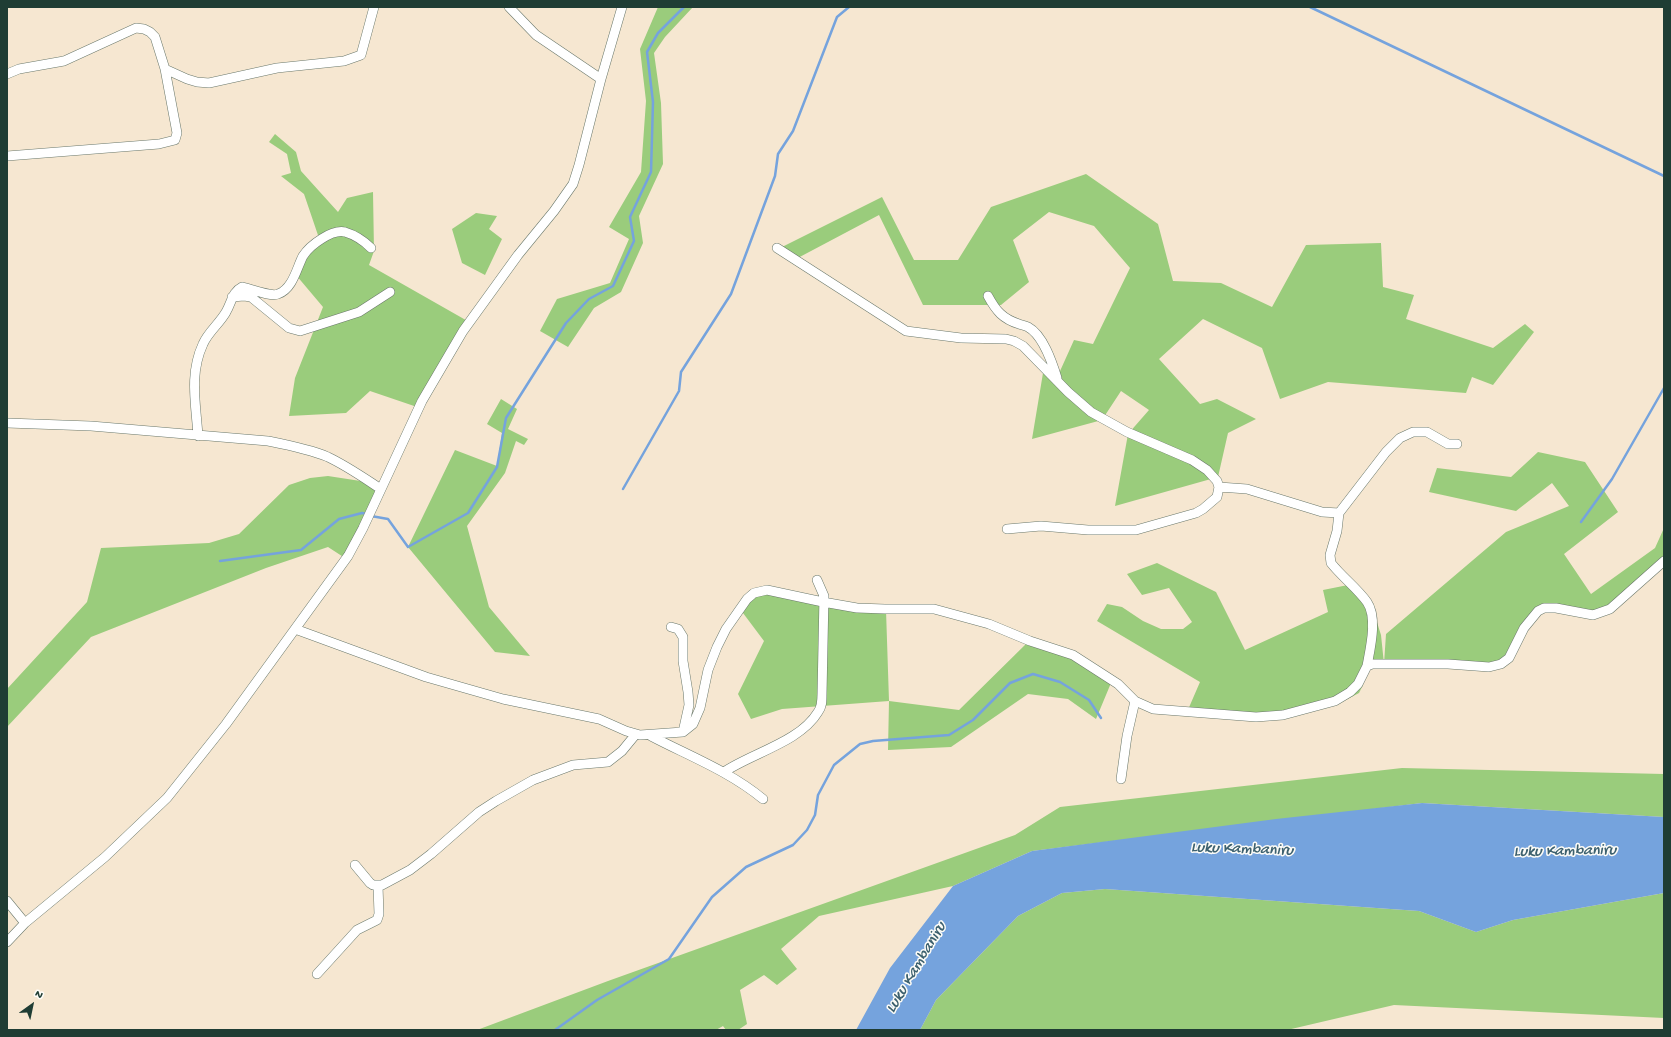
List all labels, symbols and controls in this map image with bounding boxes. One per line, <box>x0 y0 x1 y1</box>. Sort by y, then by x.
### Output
water label: Luku Kambaniru <box>1190 839 1294 861</box>
water label: Luku Kambaniru <box>1514 842 1616 862</box>
water label: Luku Kambaniru <box>882 919 952 1017</box>
north arrow <box>12 985 52 1025</box>
text: N <box>32 988 45 1002</box>

